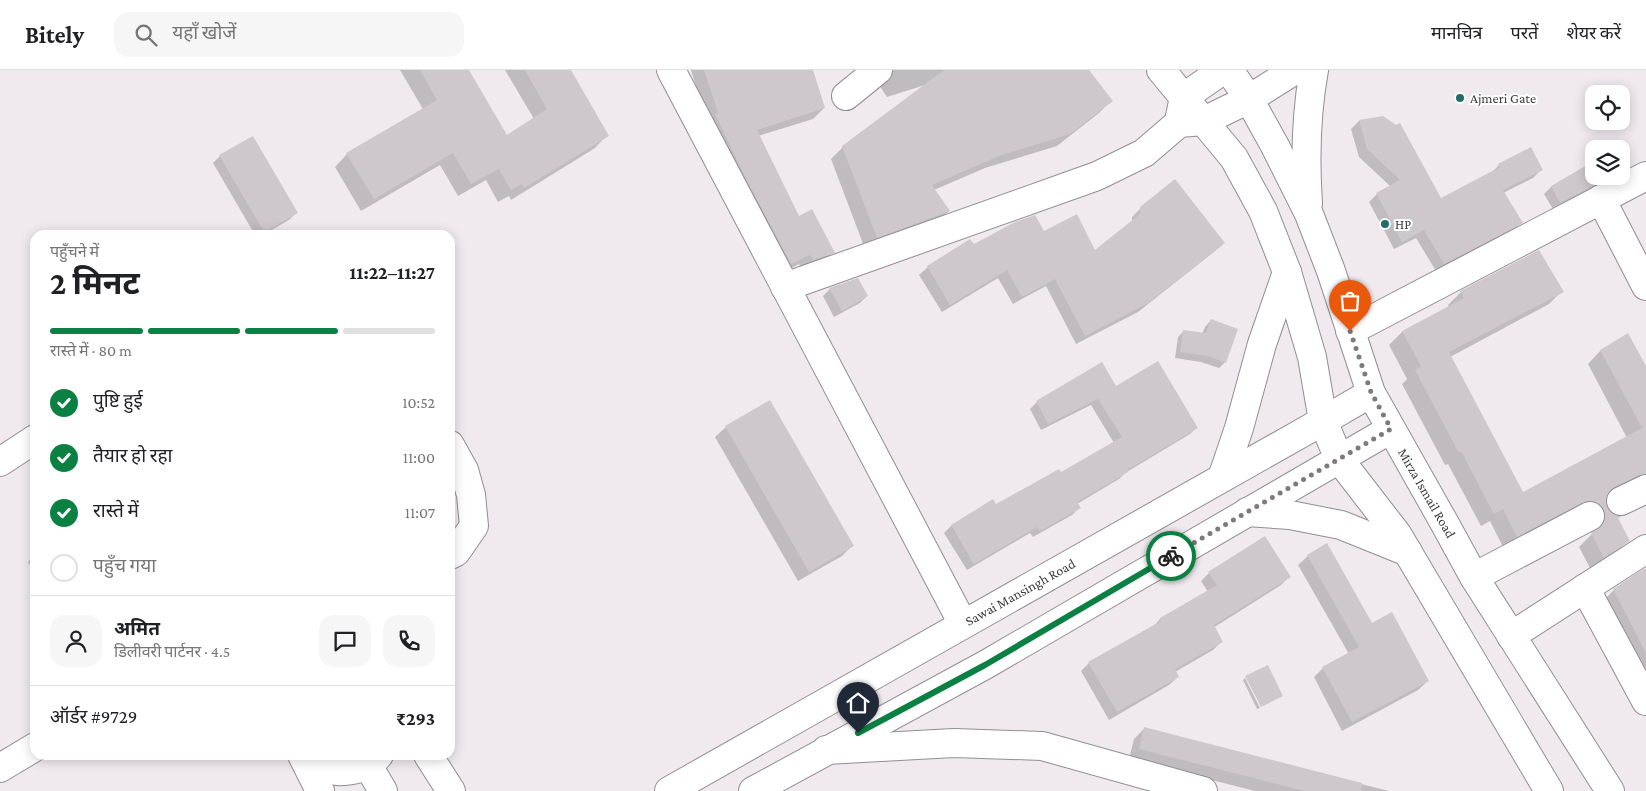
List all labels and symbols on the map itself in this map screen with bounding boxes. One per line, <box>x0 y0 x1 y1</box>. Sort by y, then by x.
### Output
place label: Ajmeri Gate <box>1470 90 1536 107</box>
marker: Ajmeri Gate <box>1454 92 1466 104</box>
place label: HP <box>1395 216 1411 232</box>
marker: HP <box>1379 218 1391 230</box>
pin <box>1329 280 1371 331</box>
street label: Mirza Ismail Road <box>1395 445 1460 541</box>
courier <box>1146 531 1196 581</box>
street label: Sawai Mansingh Road <box>962 555 1078 629</box>
pin <box>837 682 879 733</box>

